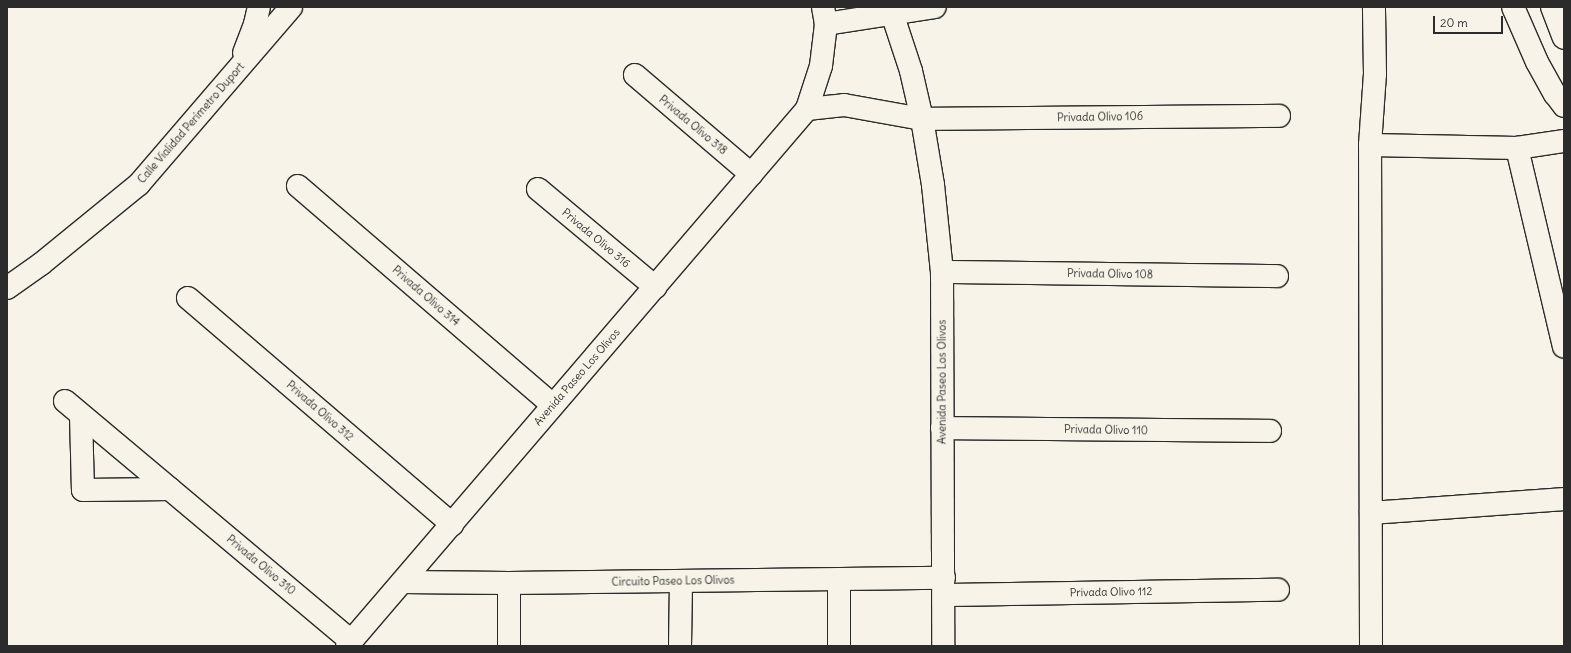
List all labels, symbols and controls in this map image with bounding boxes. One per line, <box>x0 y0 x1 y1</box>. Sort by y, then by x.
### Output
scale bar <box>1435 8 1505 34</box>
text: 20 m <box>1440 15 1468 30</box>
street label: Calle Vialidad Perímetro Duport <box>135 60 247 186</box>
street label: Privada Olivo 318 <box>656 93 730 157</box>
street label: Privada Olivo 106 <box>1057 110 1143 124</box>
street label: Privada Olivo 316 <box>559 206 633 270</box>
street label: Privada Olivo 314 <box>390 263 462 329</box>
street label: Privada Olivo 108 <box>1067 267 1153 281</box>
street label: Avenida Paseo Los Olivos <box>935 320 949 444</box>
street label: Avenida Paseo Los Olivos <box>531 326 623 428</box>
street label: Privada Olivo 312 <box>284 378 356 444</box>
street label: Privada Olivo 110 <box>1064 423 1148 437</box>
street label: Privada Olivo 310 <box>224 532 298 598</box>
street label: Circuito Paseo Los Olivos <box>611 573 735 589</box>
street label: Privada Olivo 112 <box>1069 585 1153 599</box>

